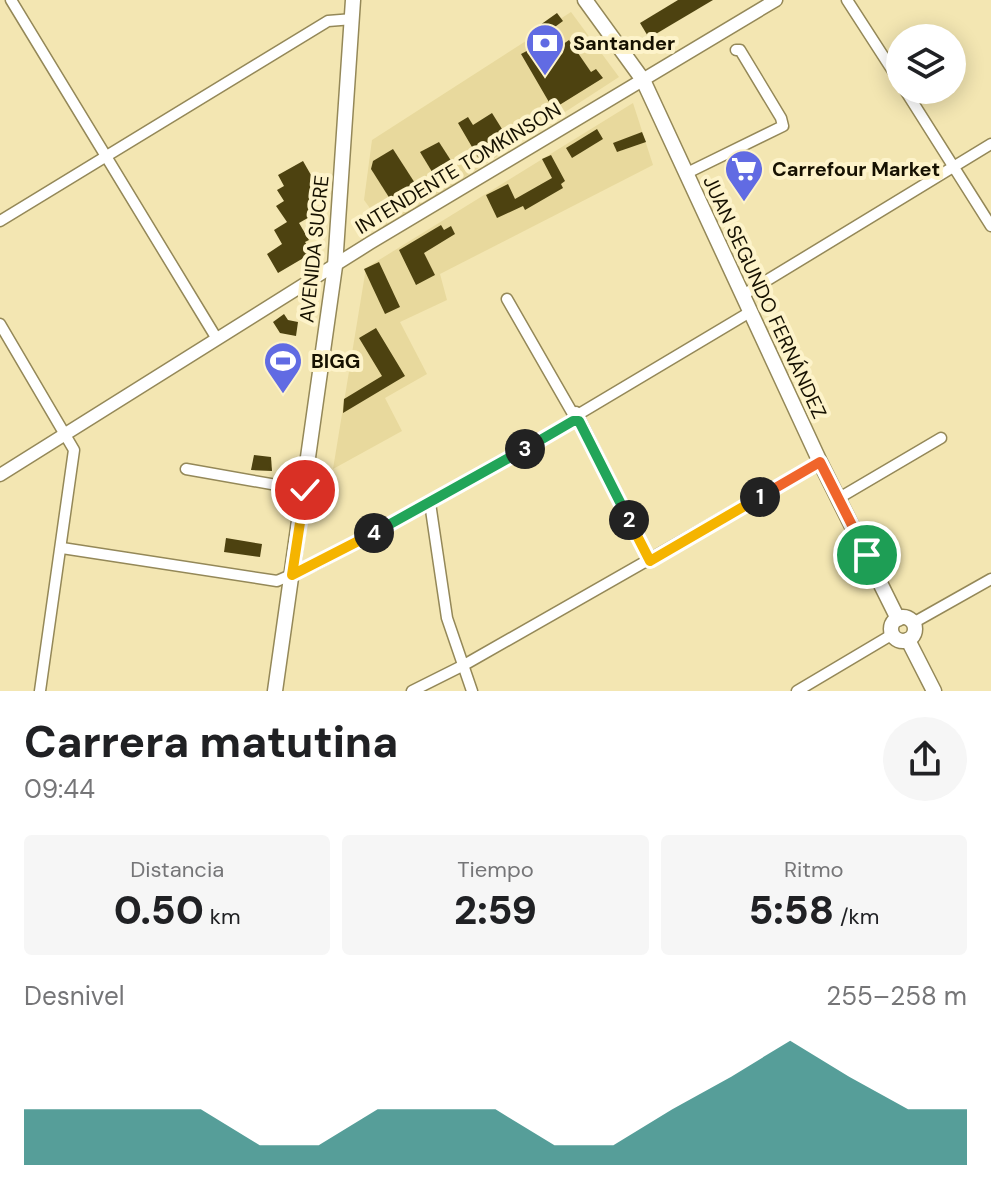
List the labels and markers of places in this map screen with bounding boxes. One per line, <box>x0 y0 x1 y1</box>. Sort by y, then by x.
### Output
bank icon: Santander <box>524 22 566 77</box>
place label: Santander <box>573 30 675 56</box>
supermarket icon: Carrefour Market <box>723 148 765 203</box>
place label: Carrefour Market <box>772 156 940 182</box>
sports icon: BIGG <box>262 340 304 395</box>
place label: BIGG <box>311 348 360 374</box>
pin: 3 <box>505 429 545 469</box>
pin <box>271 456 339 524</box>
pin: 1 <box>740 477 780 517</box>
pin: 2 <box>609 500 649 540</box>
pin: 4 <box>354 513 394 553</box>
pin <box>833 521 901 589</box>

